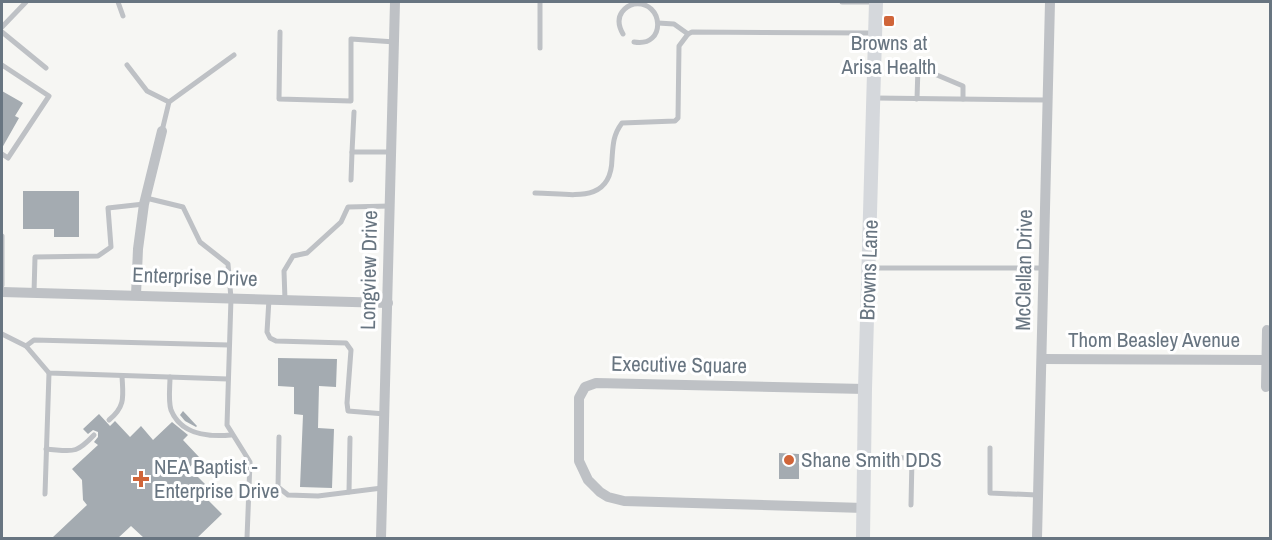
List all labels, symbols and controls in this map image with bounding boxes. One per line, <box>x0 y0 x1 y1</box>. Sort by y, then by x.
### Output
marker: Browns at Arisa Health <box>882 14 896 28</box>
place label: Browns at Arisa Health <box>841 28 936 81</box>
street label: McClellan Drive <box>1008 209 1039 331</box>
street label: Longview Drive <box>353 210 384 330</box>
street label: Browns Lane <box>852 219 885 321</box>
street label: Enterprise Drive <box>132 260 258 293</box>
street label: Thom Beasley Avenue <box>1068 325 1240 354</box>
street label: Executive Square <box>611 349 747 380</box>
place label: Shane Smith DDS <box>801 445 942 474</box>
place label: NEA Baptist - Enterprise Drive <box>154 452 279 505</box>
marker: Shane Smith DDS <box>782 453 796 467</box>
marker: NEA Baptist - Enterprise Drive <box>132 470 150 488</box>

